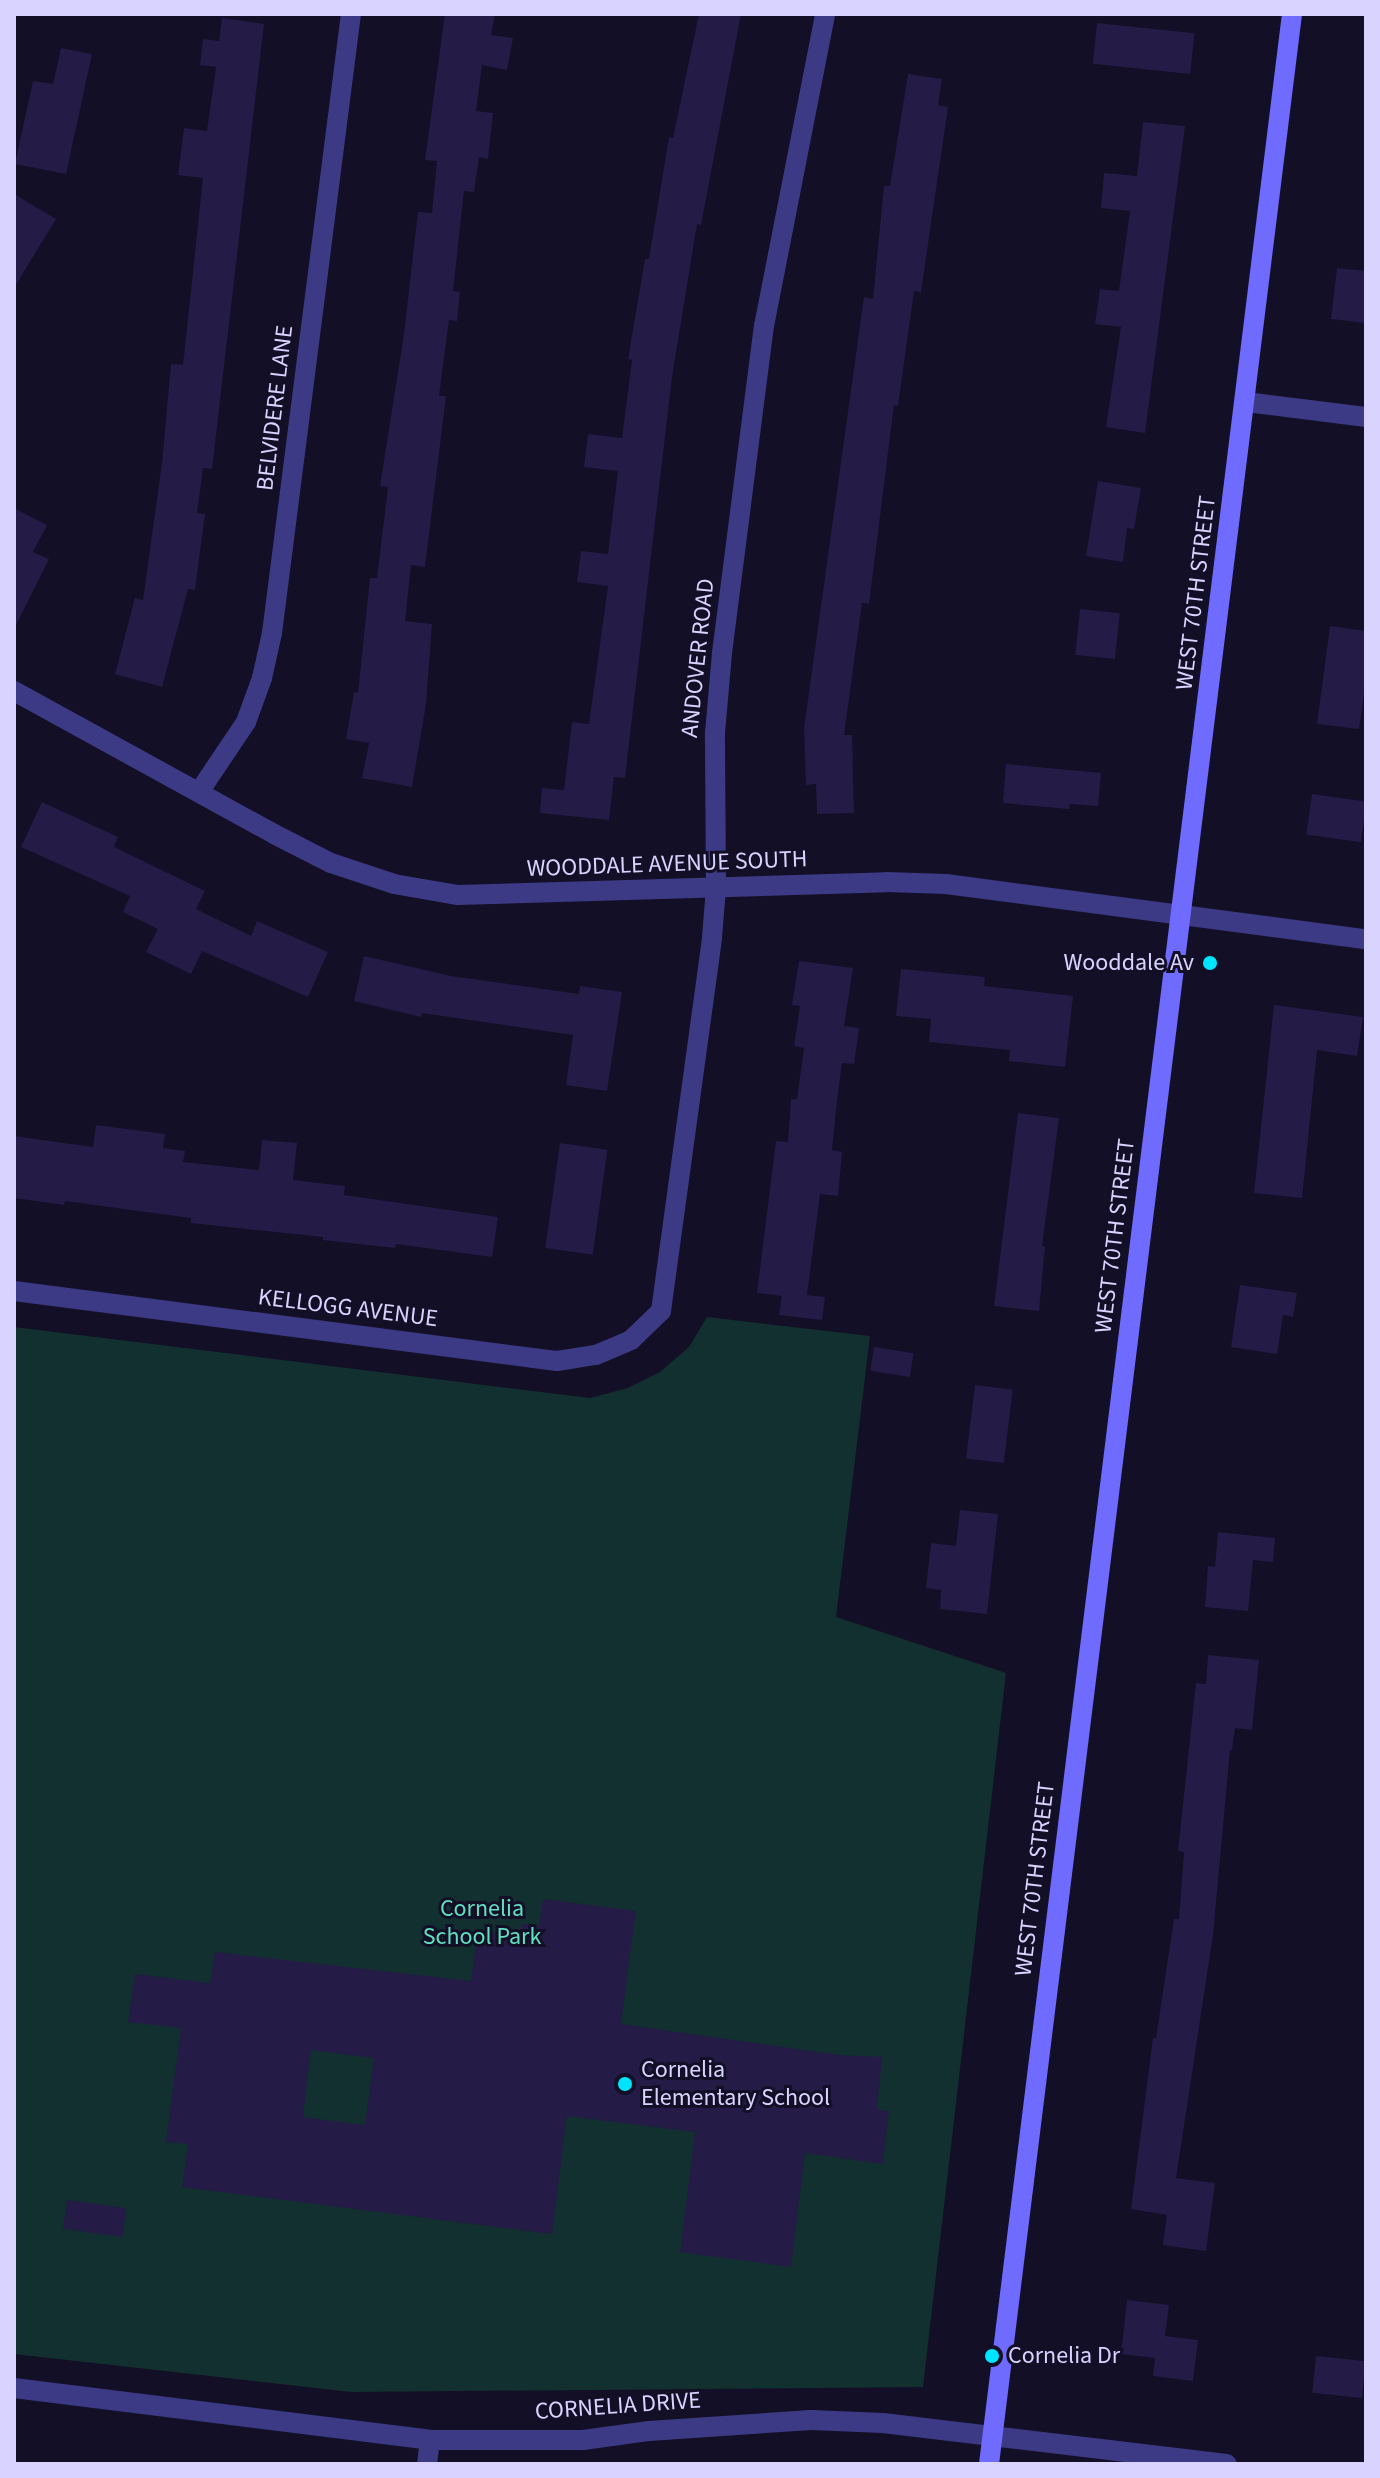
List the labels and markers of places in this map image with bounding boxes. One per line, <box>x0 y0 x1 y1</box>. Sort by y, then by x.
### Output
place label: Wooddale Av <box>1063 949 1194 977</box>
marker: Wooddale Av <box>1201 954 1219 972</box>
place label: Cornelia Elementary School <box>641 2056 830 2112</box>
marker: Cornelia Elementary School <box>616 2075 634 2093</box>
place label: Cornelia Dr <box>1008 2342 1120 2370</box>
marker: Cornelia Dr <box>983 2347 1001 2365</box>

